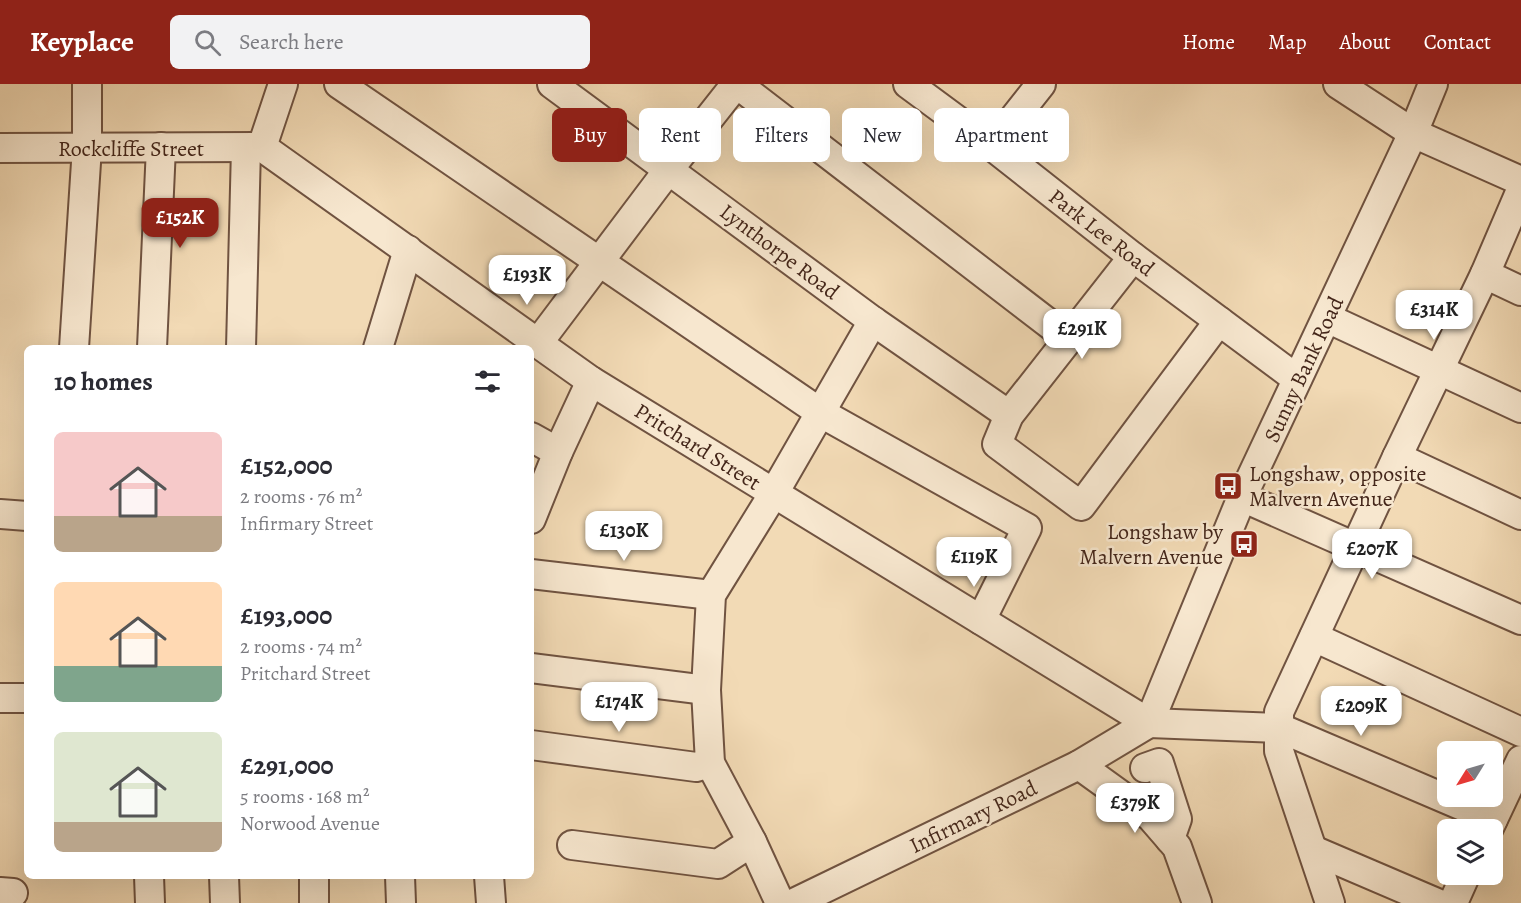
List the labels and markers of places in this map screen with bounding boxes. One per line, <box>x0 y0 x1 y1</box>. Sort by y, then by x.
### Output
pin: £152K <box>138 198 222 249</box>
pin: £193K <box>485 255 569 306</box>
pin: £314K <box>1392 290 1476 341</box>
pin: £291K <box>1040 309 1124 360</box>
place label: Longshaw, opposite Malvern Avenue <box>1249 459 1426 514</box>
bus stop icon: Longshaw, opposite Malvern Avenue <box>1212 470 1244 502</box>
pin: £130K <box>582 511 666 562</box>
place label: Longshaw by Malvern Avenue <box>1079 517 1223 572</box>
bus stop icon: Longshaw by Malvern Avenue <box>1228 528 1260 560</box>
pin: £207K <box>1330 529 1414 580</box>
pin: £119K <box>932 537 1016 588</box>
pin: £174K <box>577 682 661 733</box>
pin: £209K <box>1319 686 1403 737</box>
pin: £379K <box>1093 783 1177 834</box>

